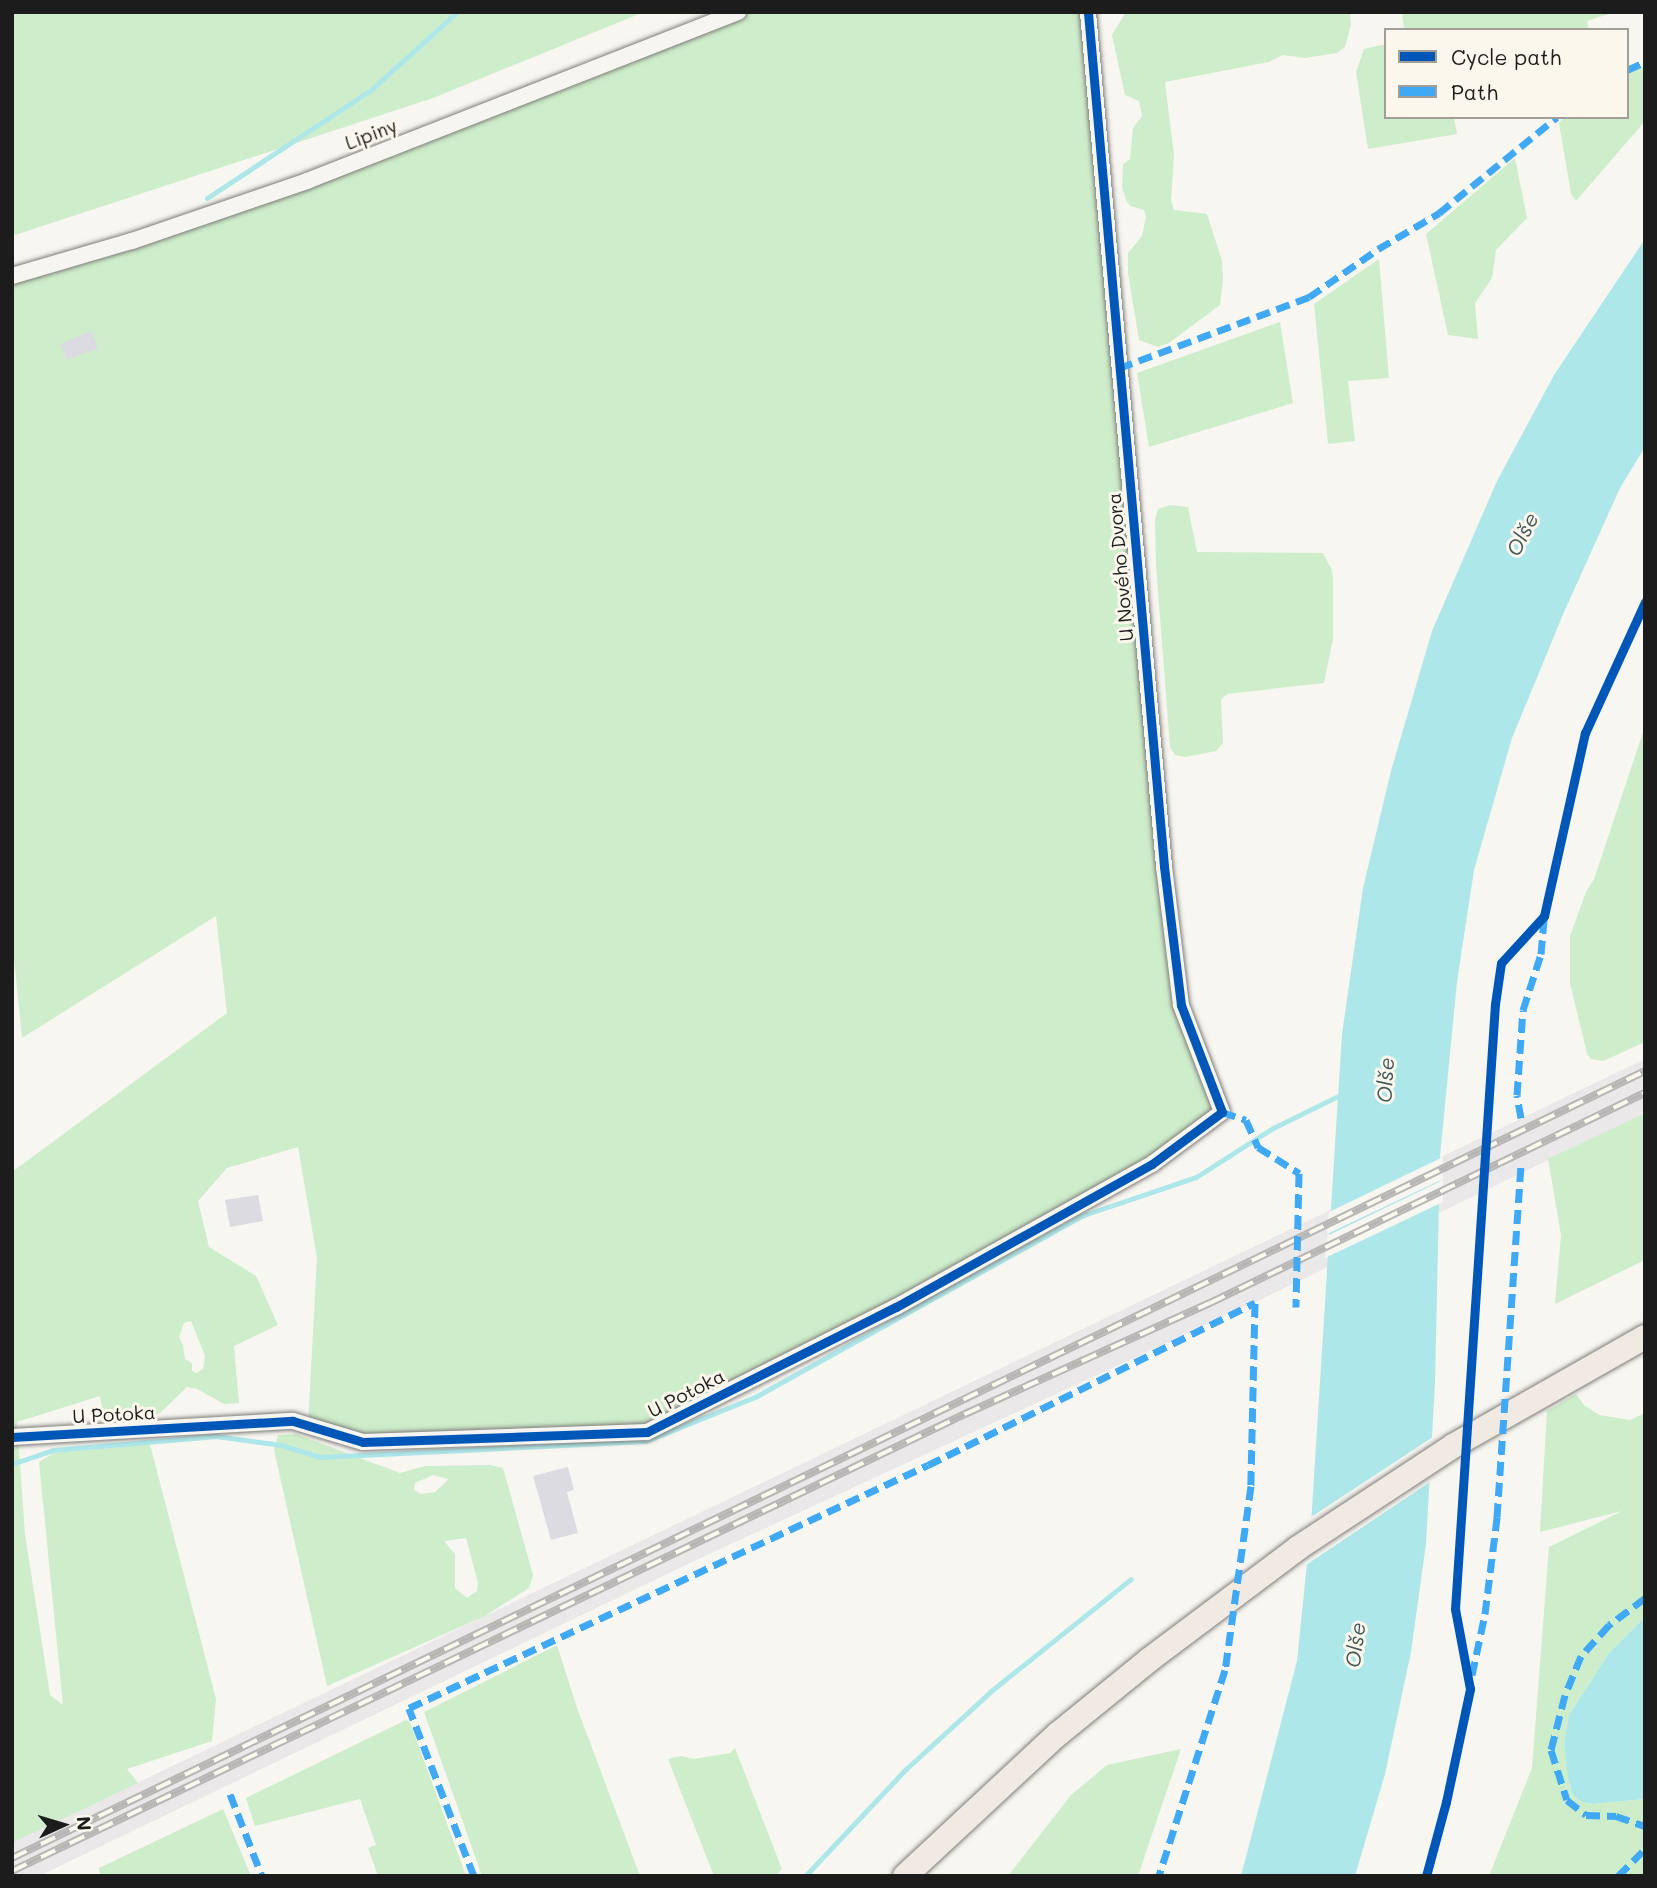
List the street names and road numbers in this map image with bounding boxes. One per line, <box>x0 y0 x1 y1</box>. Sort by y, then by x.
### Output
street label: Lipiny <box>342 114 400 154</box>
street label: U Nového Dvora <box>1102 492 1138 642</box>
street label: U Potoka <box>644 1364 728 1422</box>
street label: U Potoka <box>72 1400 156 1428</box>

